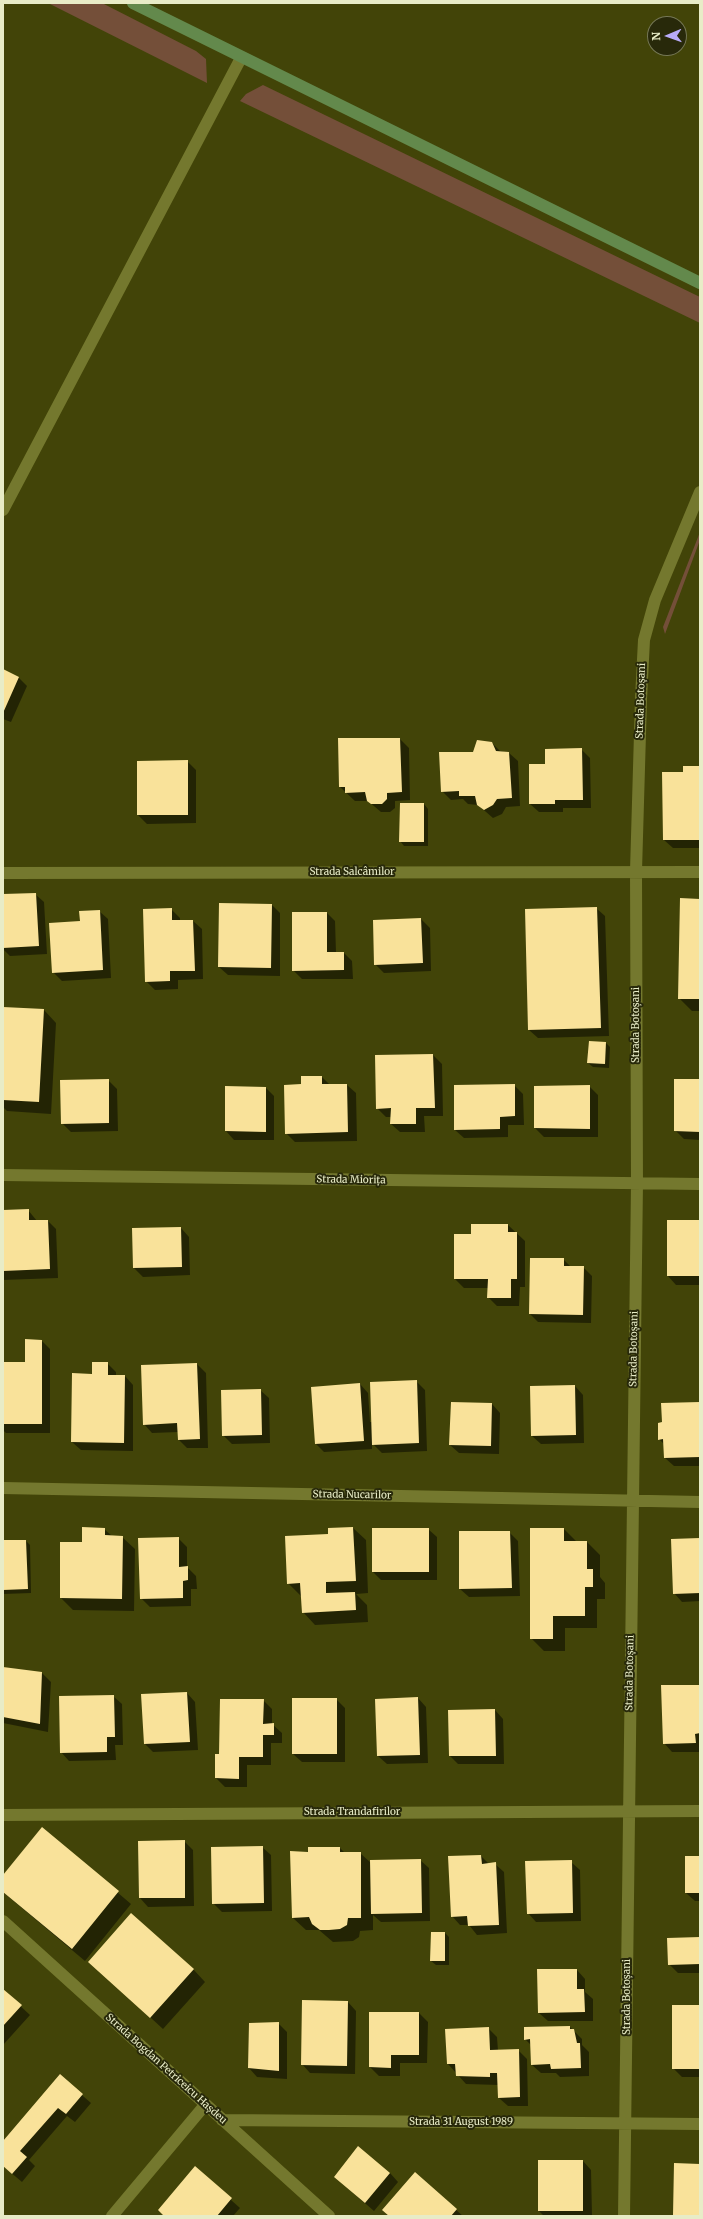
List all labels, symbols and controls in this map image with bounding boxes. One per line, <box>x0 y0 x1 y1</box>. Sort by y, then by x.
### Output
north arrow <box>647 16 687 56</box>
text: N <box>649 32 663 41</box>
street label: Strada Botoșani <box>634 663 648 739</box>
street label: Strada Salcâmilor <box>310 866 394 878</box>
street label: Strada Botoșani <box>630 987 642 1063</box>
street label: Strada Miorița <box>316 1173 386 1187</box>
street label: Strada Botoșani <box>627 1311 641 1387</box>
street label: Strada Nucarilor <box>313 1488 391 1502</box>
street label: Strada Botoșani <box>623 1635 637 1711</box>
street label: Strada Trandafirilor <box>304 1806 400 1818</box>
street label: Strada Botoșani <box>621 1959 633 2035</box>
street label: Strada Bogdan Petriceicu Hașdeu <box>103 2011 229 2127</box>
street label: Strada 31 August 1989 <box>409 2116 513 2128</box>

